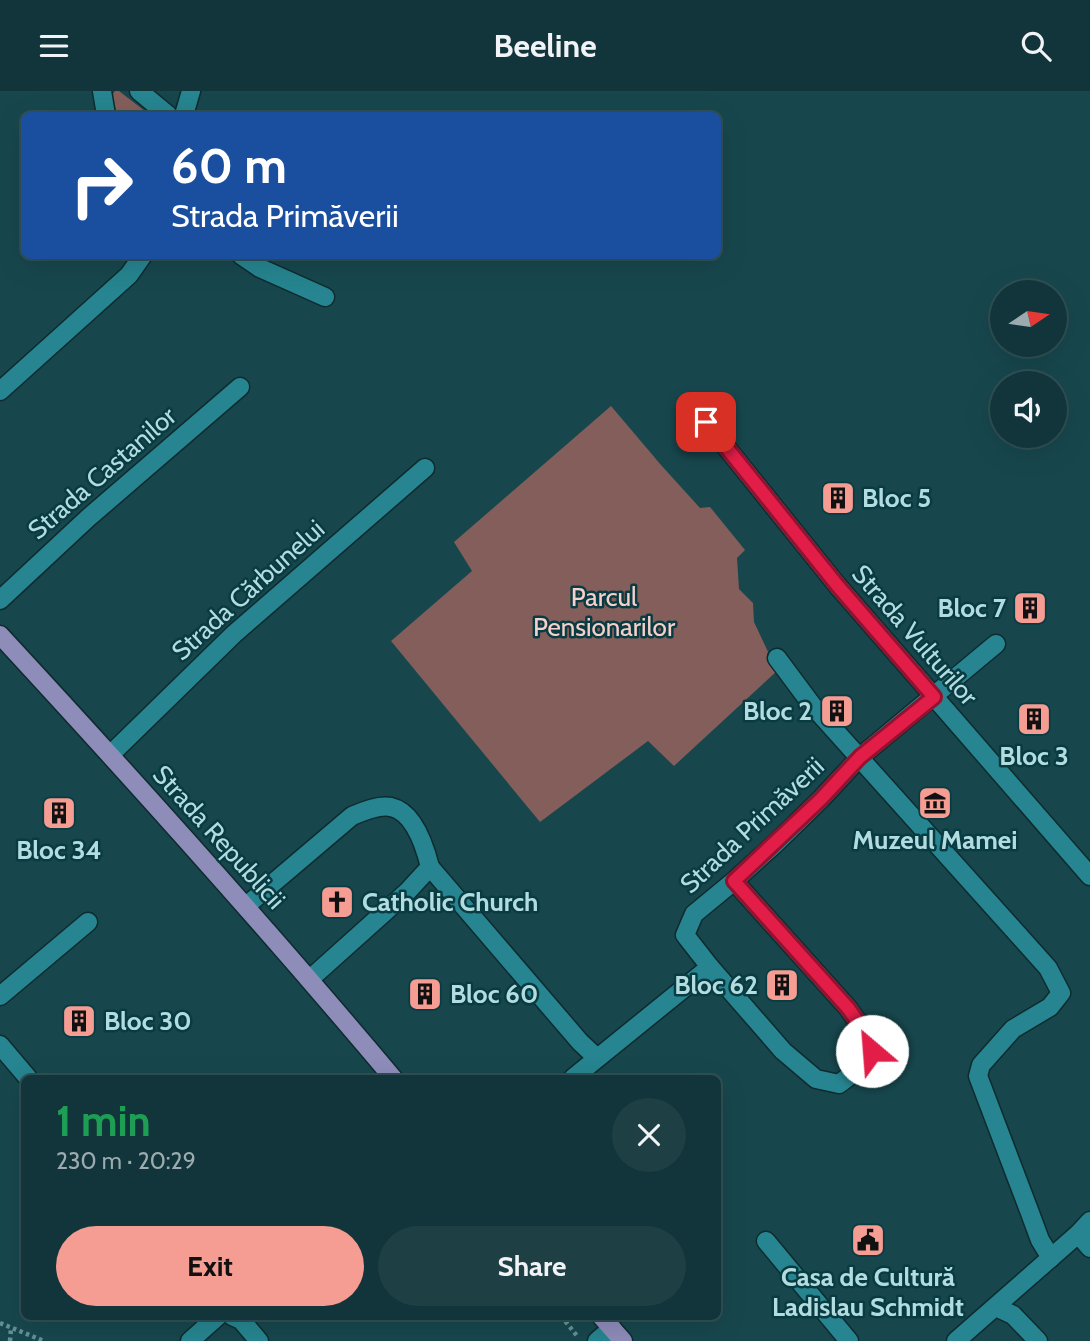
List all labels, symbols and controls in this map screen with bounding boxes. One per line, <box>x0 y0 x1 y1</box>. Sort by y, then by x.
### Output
text: Beeline <box>493 26 597 65</box>
icon: menu <box>35 27 73 65</box>
icon: search <box>1017 27 1055 65</box>
text: 60 m <box>171 136 287 195</box>
icon: right <box>56 140 147 231</box>
text: Strada Primăverii <box>171 196 399 235</box>
north arrow <box>990 280 1068 357</box>
map controls <box>990 280 1067 448</box>
button: sound <box>990 371 1067 448</box>
pin <box>676 392 736 452</box>
street label: Strada Castanilor <box>21 399 183 546</box>
icon: arrive <box>687 403 725 441</box>
building icon: Bloc 5 <box>819 479 857 517</box>
place label: Bloc 5 <box>862 482 931 514</box>
street label: Strada Cărbunelui <box>165 513 331 667</box>
street label: Strada Vulturilor <box>845 558 985 713</box>
park label: Parcul Pensionarilor <box>533 581 676 643</box>
building icon: Bloc 7 <box>1011 589 1049 627</box>
place label: Bloc 7 <box>937 592 1007 624</box>
building icon: Bloc 2 <box>818 692 856 730</box>
place label: Bloc 2 <box>743 695 812 727</box>
building icon: Bloc 3 <box>1015 700 1053 738</box>
place label: Bloc 3 <box>999 740 1069 772</box>
street label: Strada Primăverii <box>673 750 831 900</box>
street label: Strada Republicii <box>146 759 292 915</box>
museum icon: Muzeul Mamei <box>916 784 954 822</box>
building icon: Bloc 34 <box>40 794 78 832</box>
place label: Muzeul Mamei <box>853 824 1017 856</box>
place label: Bloc 34 <box>16 834 102 866</box>
church icon: Catholic Church <box>318 883 356 921</box>
place label: Catholic Church <box>362 886 538 918</box>
building icon: Bloc 62 <box>763 966 801 1004</box>
place label: Bloc 62 <box>674 969 758 1001</box>
building icon: Bloc 60 <box>406 975 444 1013</box>
place label: Bloc 60 <box>450 978 538 1010</box>
building icon: Bloc 30 <box>60 1002 98 1040</box>
place label: Bloc 30 <box>104 1005 192 1037</box>
position arrow <box>835 1014 909 1088</box>
text: 1 min <box>56 1095 151 1147</box>
button: close <box>612 1098 686 1172</box>
text: 230 m · 20:29 <box>56 1147 196 1175</box>
public building icon: Casa de Cultură Ladislau Schmidt <box>849 1221 887 1259</box>
button: Exit <box>56 1226 364 1306</box>
button: Share <box>378 1226 686 1306</box>
place label: Casa de Cultură Ladislau Schmidt <box>772 1261 964 1323</box>

